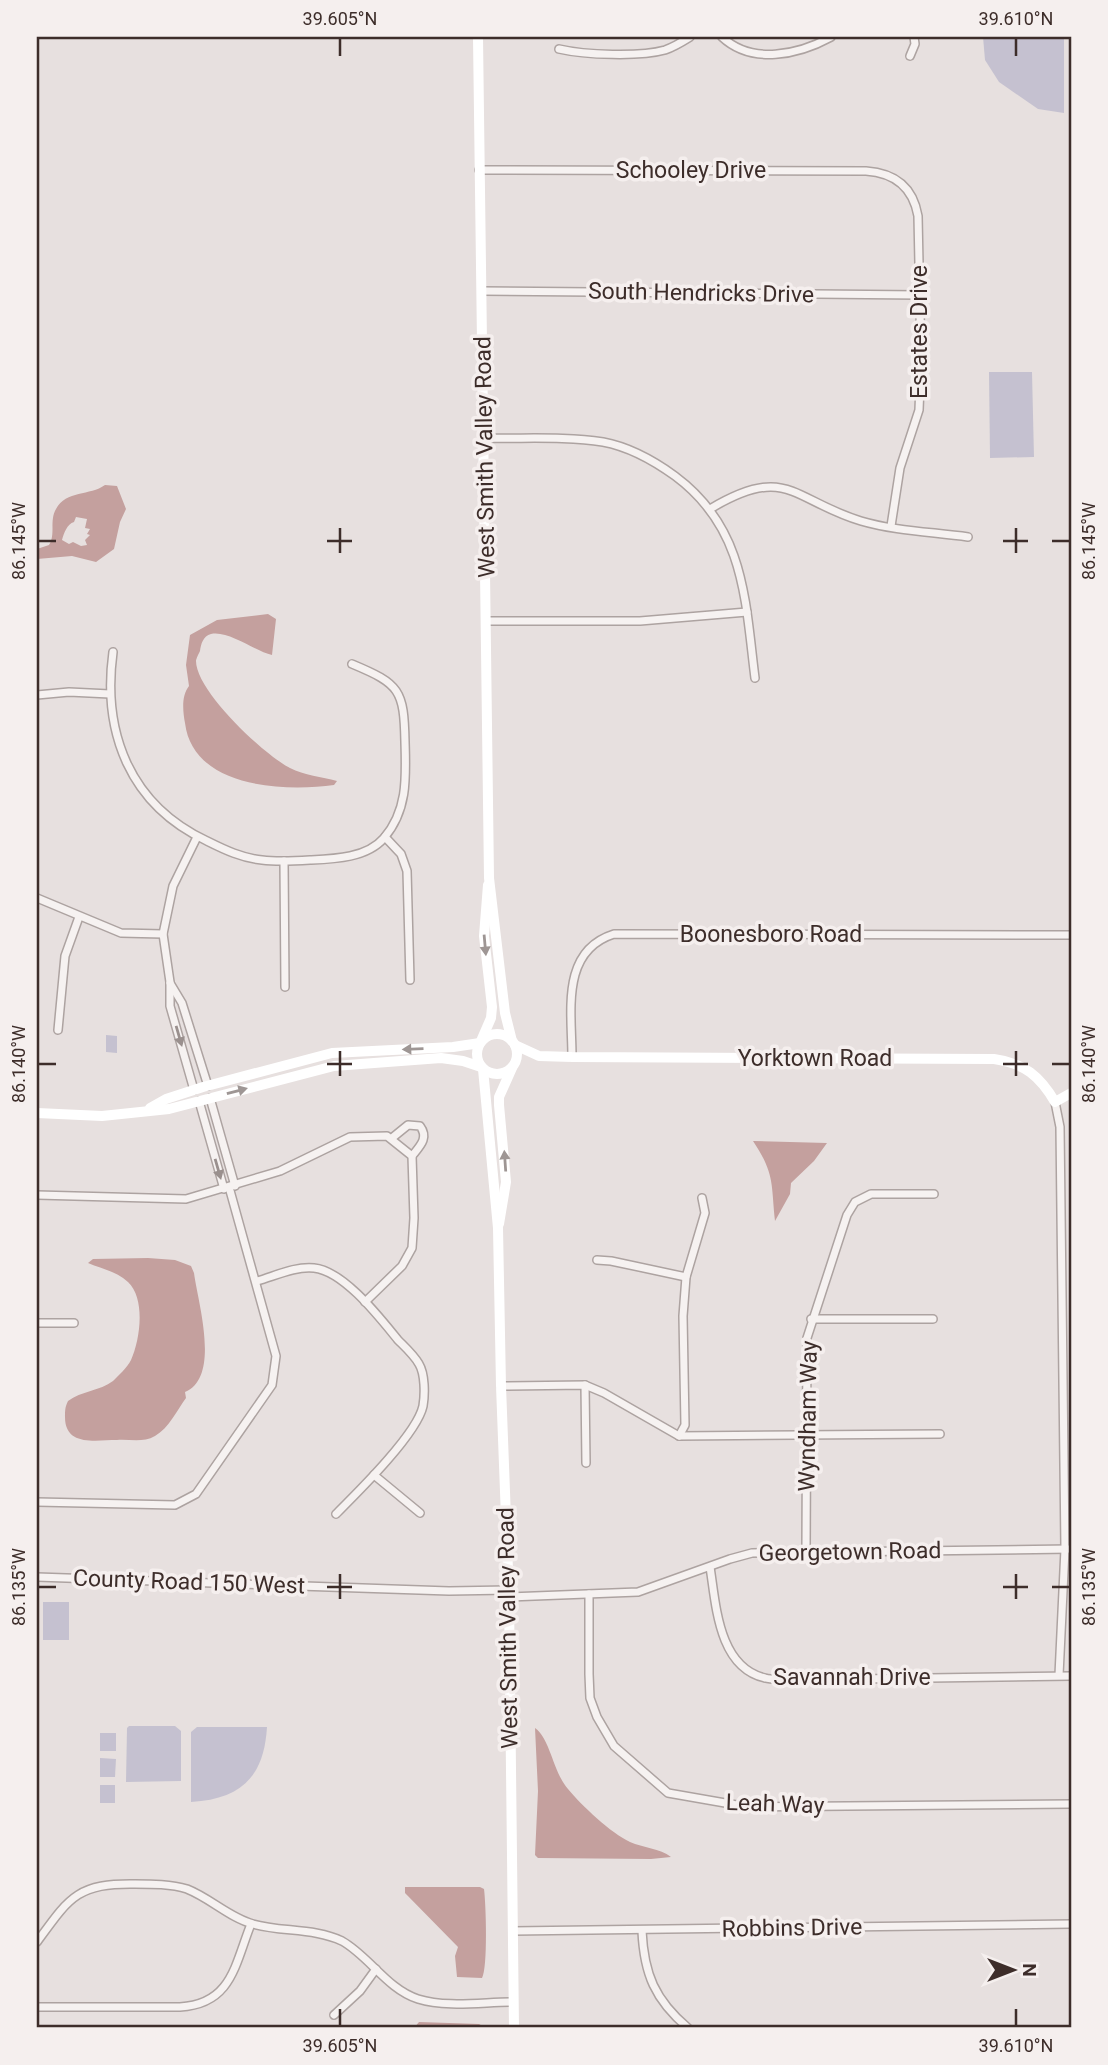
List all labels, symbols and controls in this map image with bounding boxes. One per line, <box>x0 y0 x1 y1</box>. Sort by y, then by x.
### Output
text: 39.605°N <box>303 8 377 29</box>
text: 39.610°N <box>979 8 1053 29</box>
street label: Schooley Drive <box>616 157 766 184</box>
street label: Estates Drive <box>906 265 933 399</box>
street label: South Hendricks Drive <box>588 278 814 308</box>
street label: West Smith Valley Road <box>469 336 501 578</box>
text: 86.145°W <box>8 502 29 580</box>
text: 86.145°W <box>1078 502 1099 580</box>
street label: Boonesboro Road <box>680 921 862 948</box>
one-way arrow <box>480 935 491 957</box>
text: 86.140°W <box>8 1025 29 1103</box>
text: 86.140°W <box>1078 1025 1099 1103</box>
one-way arrow <box>174 1026 185 1048</box>
one-way arrow <box>401 1043 423 1054</box>
street label: Yorktown Road <box>738 1045 892 1072</box>
one-way arrow <box>226 1085 248 1096</box>
one-way arrow <box>499 1149 510 1171</box>
one-way arrow <box>214 1158 224 1179</box>
street label: Wyndham Way <box>793 1340 823 1492</box>
street label: West Smith Valley Road <box>492 1507 524 1749</box>
street label: Georgetown Road <box>758 1537 942 1567</box>
text: 86.135°W <box>8 1548 29 1626</box>
text: 86.135°W <box>1078 1548 1099 1626</box>
street label: County Road 150 West <box>72 1564 306 1600</box>
street label: Savannah Drive <box>773 1664 931 1691</box>
street label: Leah Way <box>725 1789 825 1819</box>
street label: Robbins Drive <box>721 1913 863 1943</box>
north arrow <box>978 1936 1048 2006</box>
text: N <box>1018 1963 1041 1977</box>
text: 39.605°N <box>303 2035 377 2056</box>
text: 39.610°N <box>979 2035 1053 2056</box>

